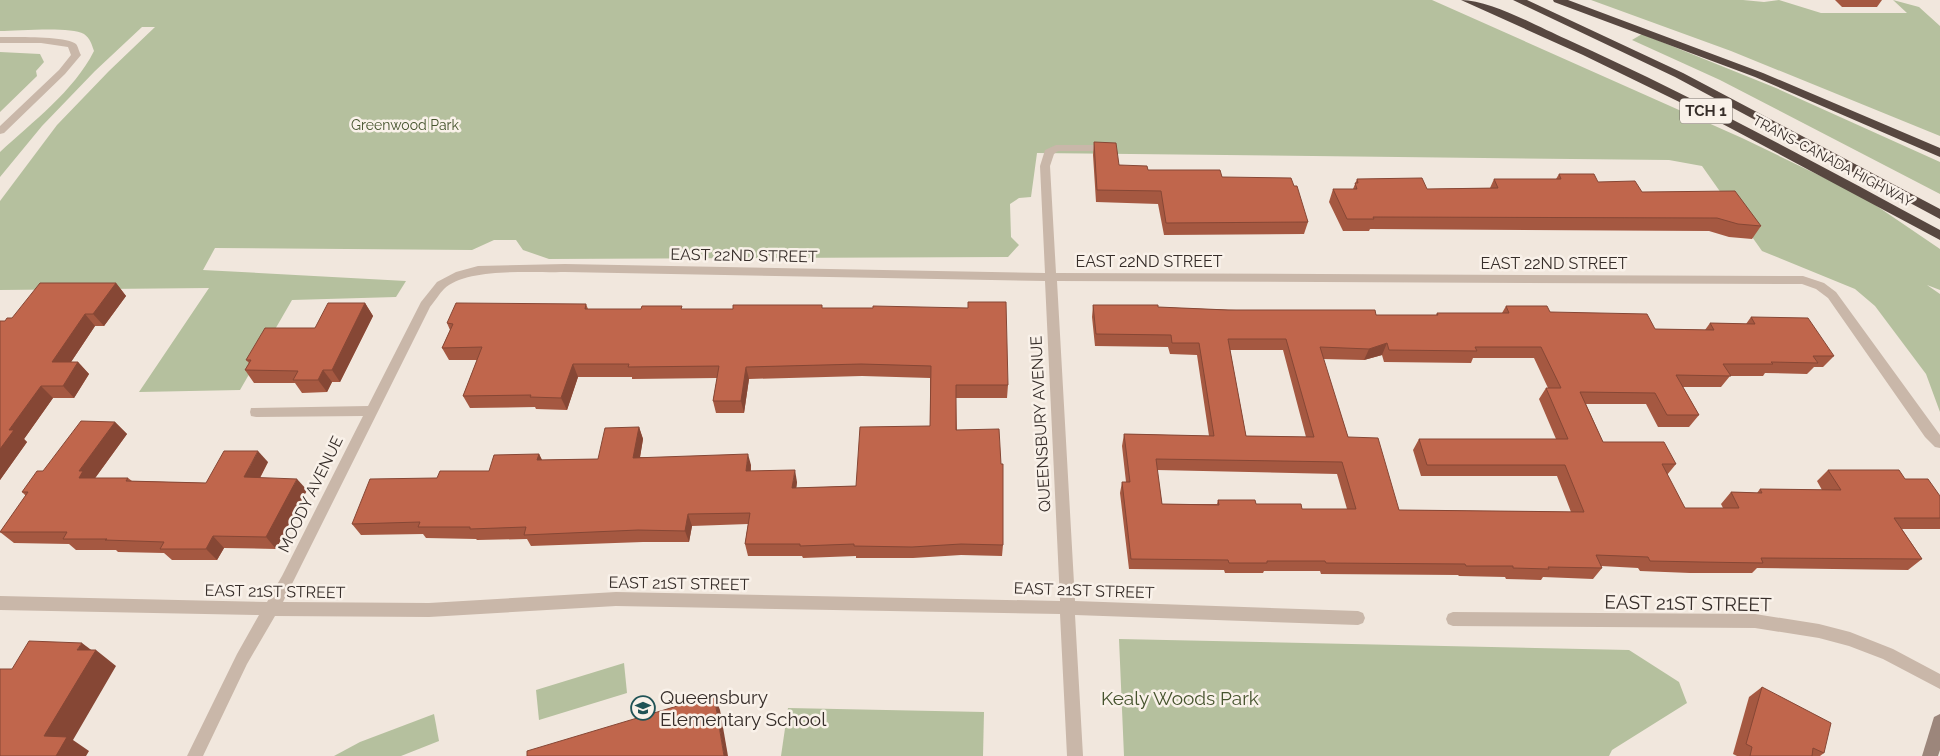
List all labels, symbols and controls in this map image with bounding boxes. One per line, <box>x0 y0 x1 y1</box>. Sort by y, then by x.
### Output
road number: TCH 1 <box>1680 98 1732 124</box>
street label: TRANS-CANADA HIGHWAY <box>1750 112 1916 210</box>
park label: Greenwood Park <box>351 117 459 133</box>
street label: EAST 22ND STREET <box>670 245 818 266</box>
street label: EAST 22ND STREET <box>1075 252 1223 271</box>
street label: EAST 22ND STREET <box>1480 254 1628 273</box>
street label: QUEENSBURY AVENUE <box>1026 335 1055 513</box>
street label: MOODY AVENUE <box>274 433 347 555</box>
street label: EAST 21ST STREET <box>608 573 750 594</box>
street label: EAST 21ST STREET <box>1013 579 1155 602</box>
street label: EAST 21ST STREET <box>204 581 346 602</box>
street label: EAST 21ST STREET <box>1604 591 1772 615</box>
place label: Queensbury Elementary School <box>660 686 827 730</box>
park label: Kealy Woods Park <box>1101 687 1259 709</box>
school or university icon: Queensbury Elementary School <box>630 695 656 721</box>

